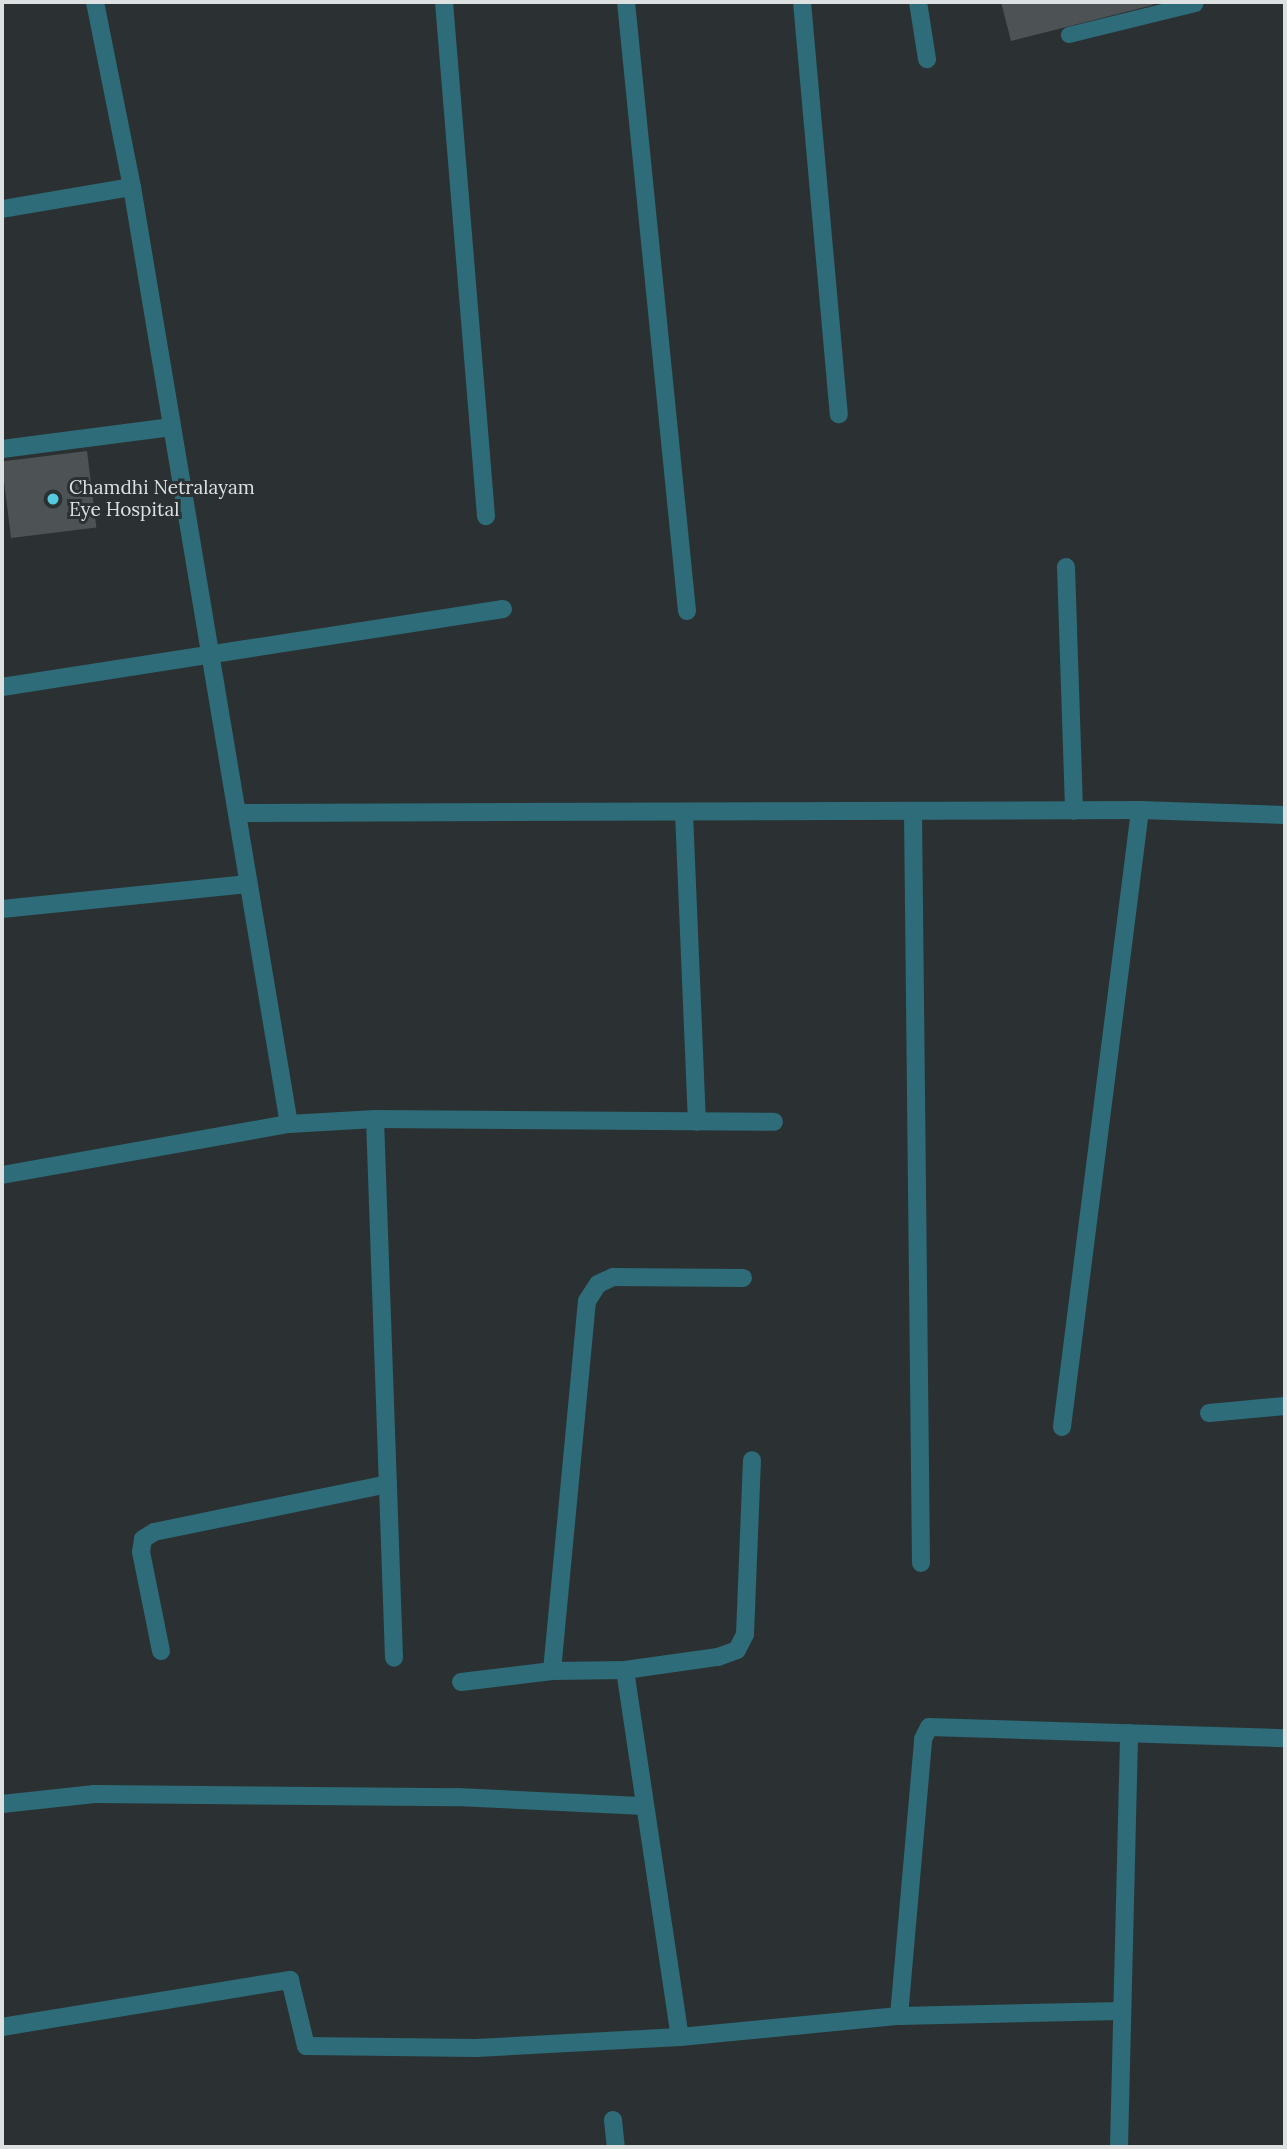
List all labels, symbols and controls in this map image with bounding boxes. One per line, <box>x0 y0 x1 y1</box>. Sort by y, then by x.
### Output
place label: Chamdhi Netralayam Eye Hospital <box>69 477 255 521</box>
marker: Chamdhi Netralayam Eye Hospital <box>43 489 63 509</box>

